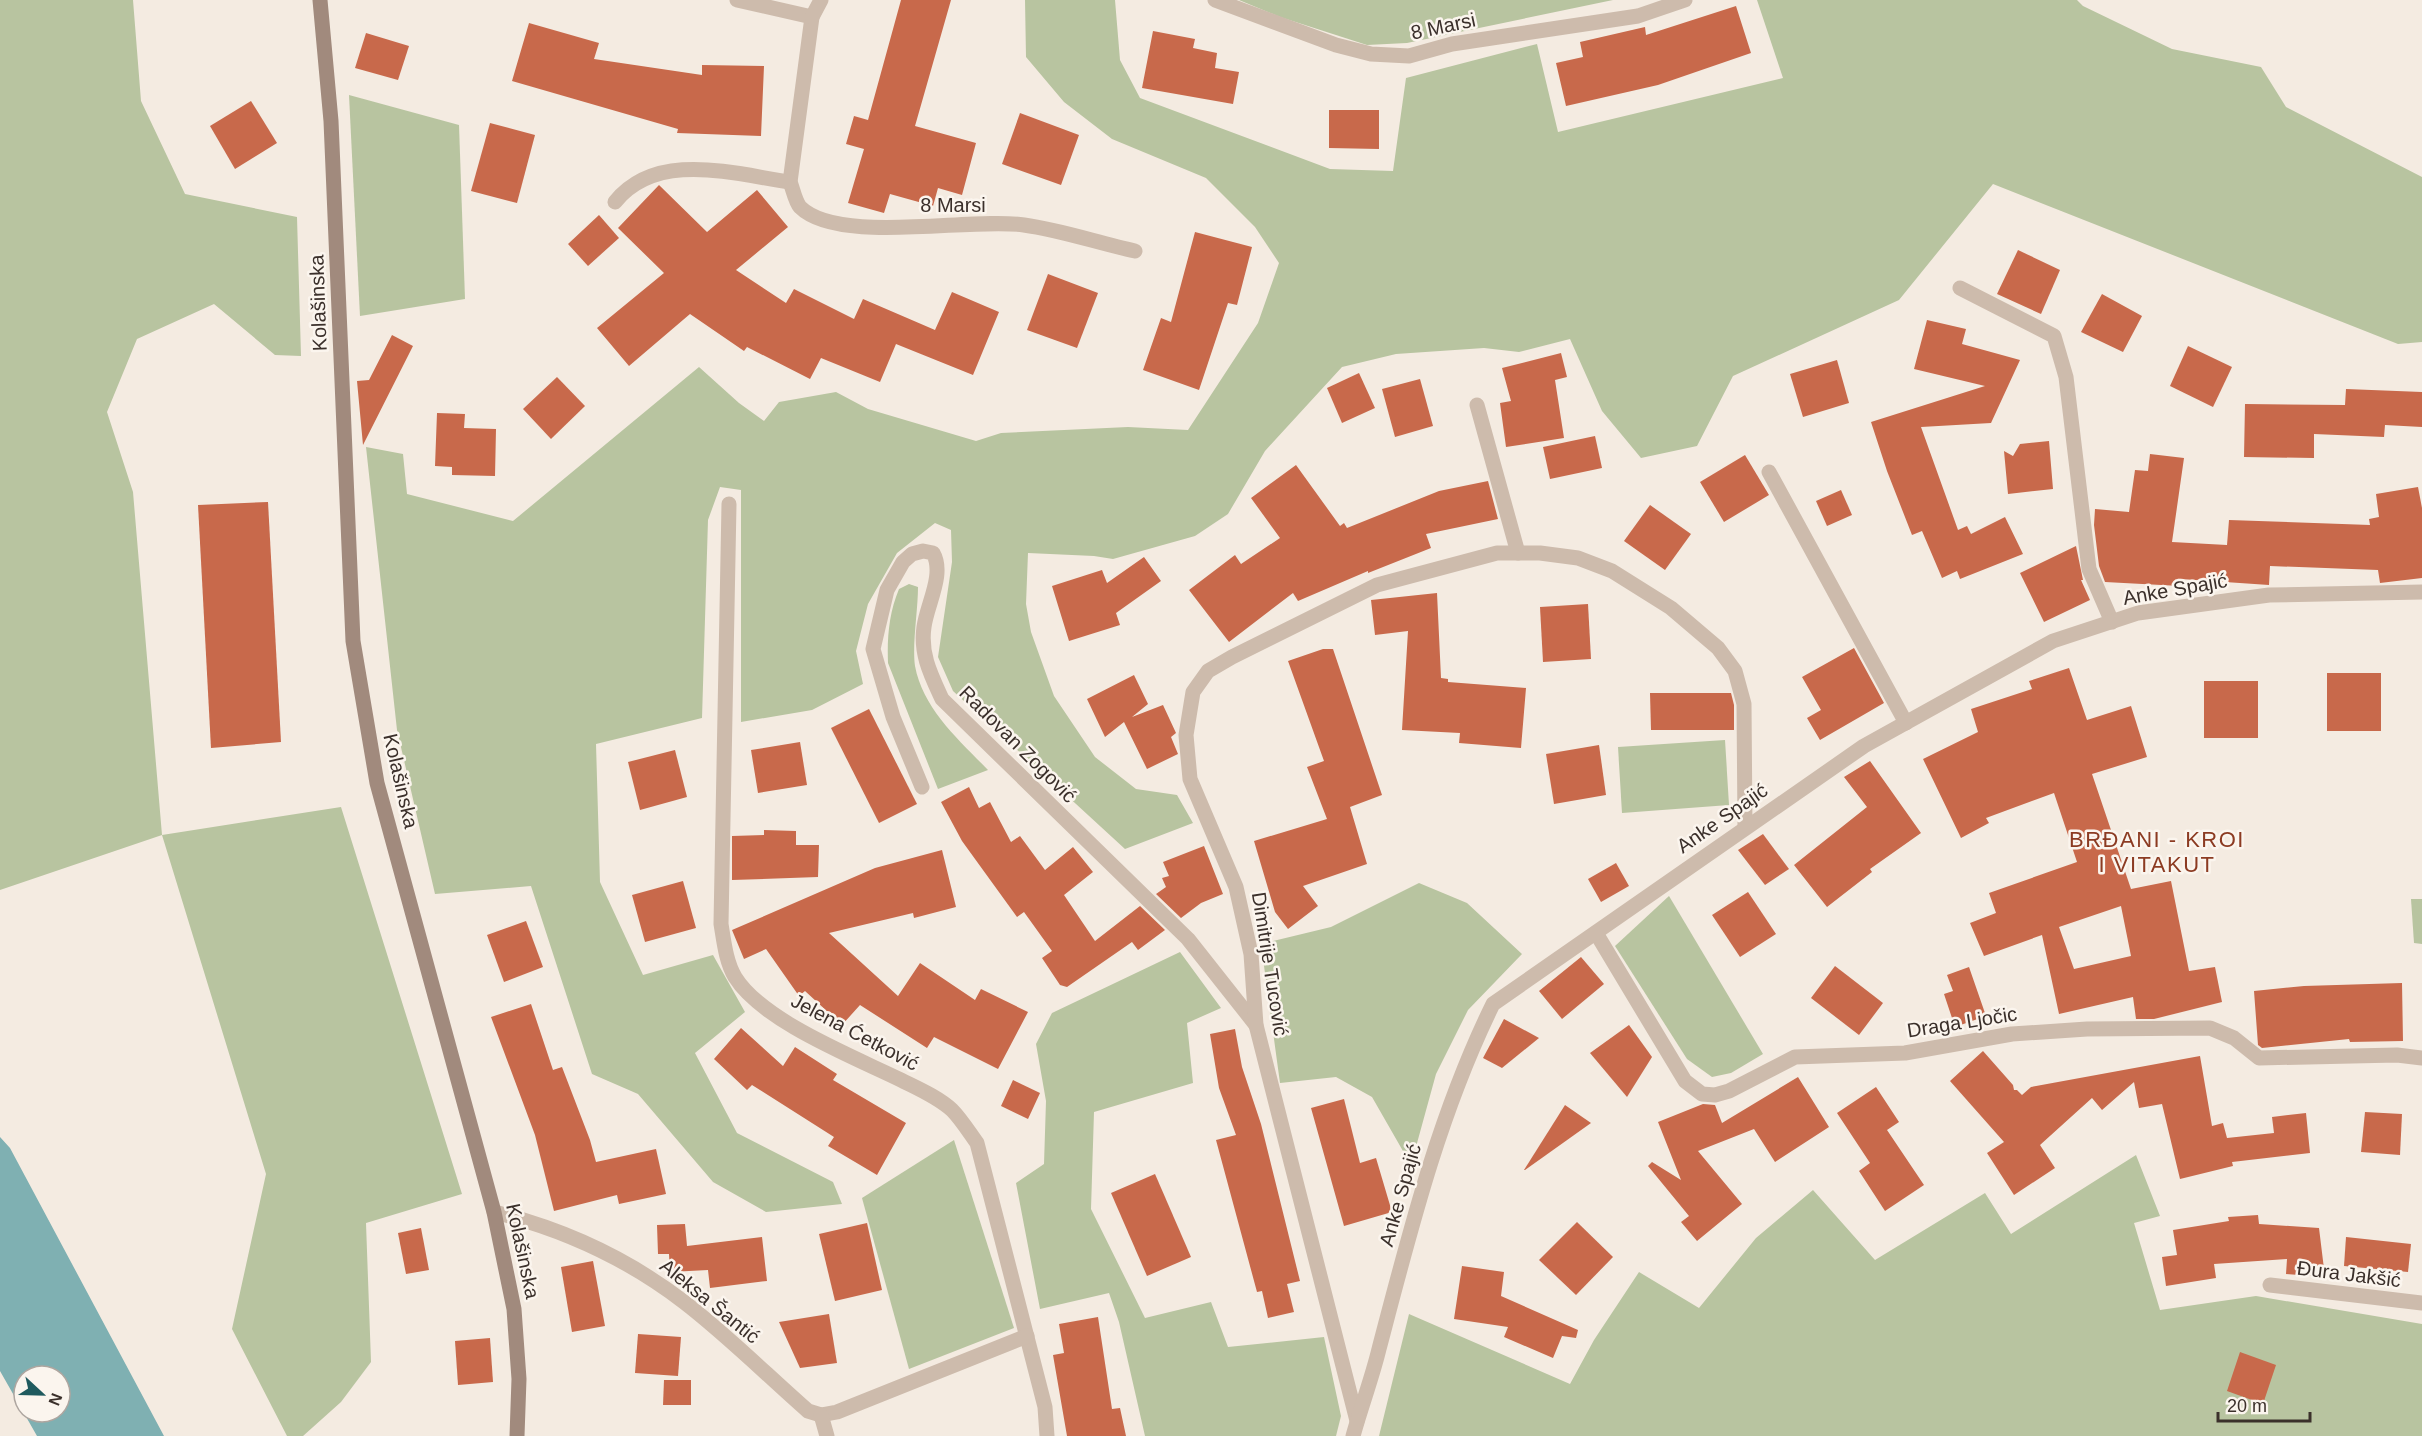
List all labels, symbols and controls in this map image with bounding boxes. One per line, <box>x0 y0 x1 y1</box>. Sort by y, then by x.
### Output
street label: 8 Marsi <box>1409 8 1477 44</box>
street label: 8 Marsi <box>920 194 986 216</box>
street label: Kolašinska <box>305 253 331 352</box>
street label: Anke Spajić <box>2121 569 2229 609</box>
street label: Radovan Zogović <box>955 681 1081 807</box>
street label: Kolašinska <box>379 731 423 831</box>
street label: Anke Spajić <box>1672 779 1772 857</box>
district label: BRĐANI - KROI I VITAKUT <box>2069 827 2245 877</box>
street label: Dimitrije Tucović <box>1248 890 1292 1038</box>
street label: Jelena Ćetković <box>788 989 922 1075</box>
street label: Draga Ljočic <box>1905 1002 2019 1042</box>
street label: Anke Spajić <box>1375 1141 1425 1249</box>
street label: Kolašinska <box>502 1201 544 1301</box>
street label: Aleksa Šantić <box>656 1254 764 1348</box>
street label: Ðura Jakšić <box>2296 1257 2402 1291</box>
north arrow <box>12 1364 72 1424</box>
scale bar <box>2218 1385 2310 1423</box>
text: N <box>45 1391 65 1408</box>
text: 20 m <box>2227 1396 2267 1416</box>

